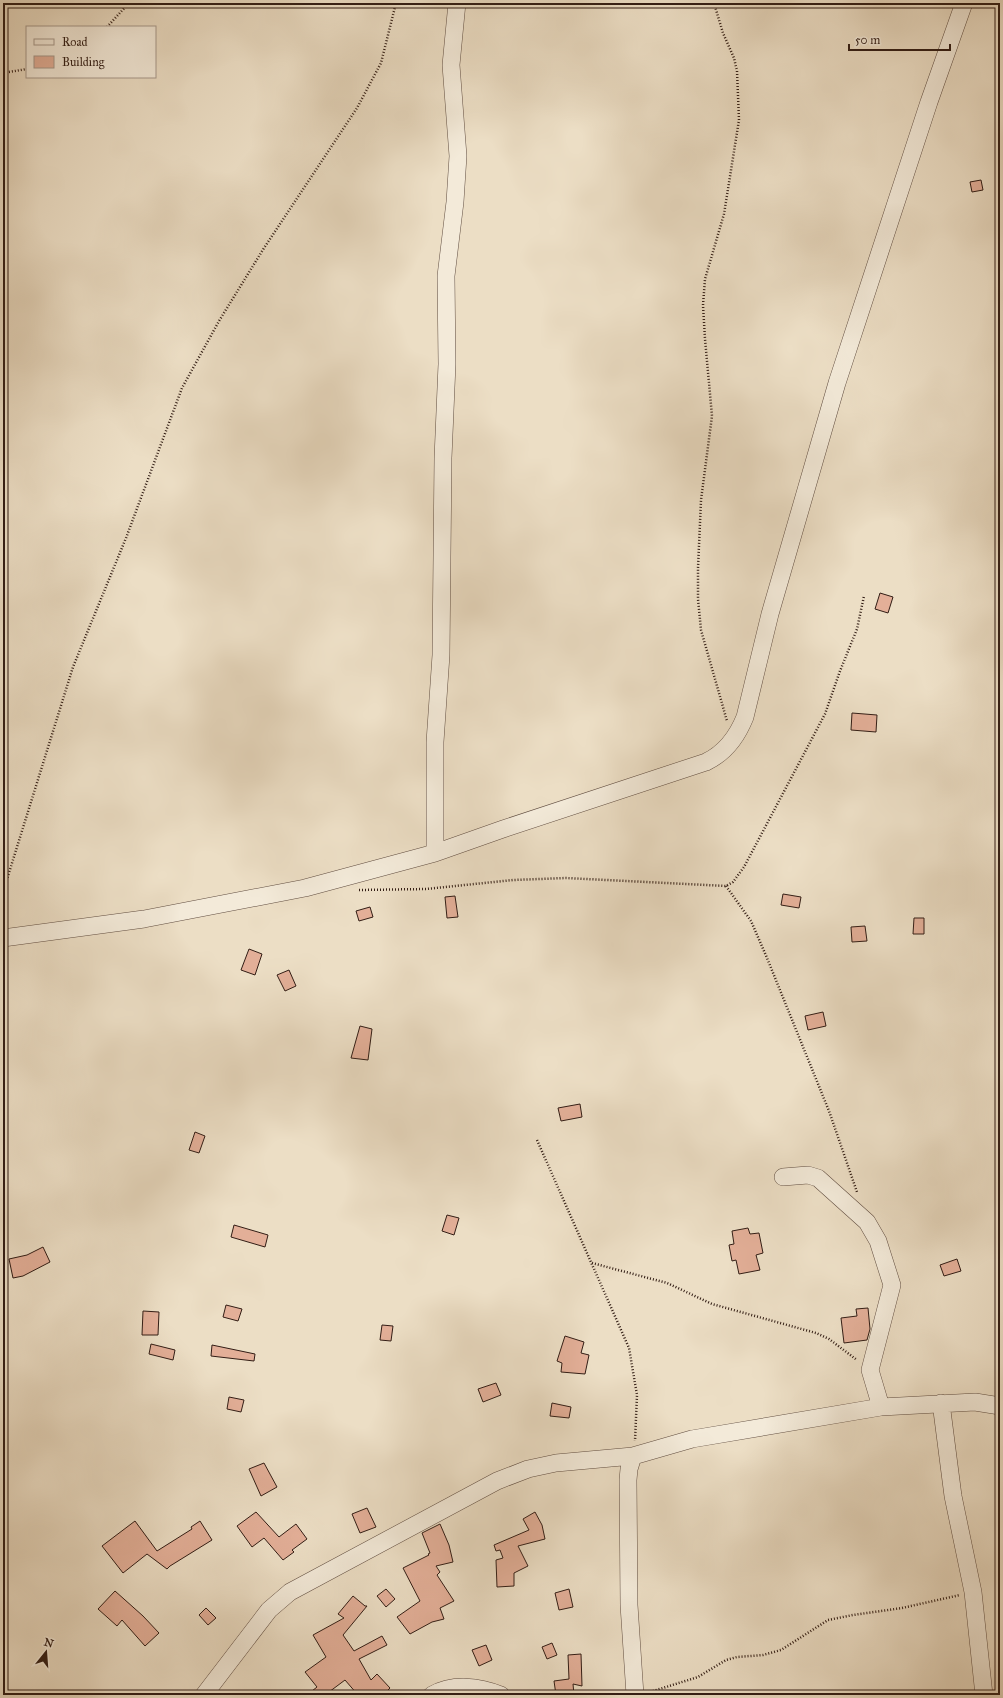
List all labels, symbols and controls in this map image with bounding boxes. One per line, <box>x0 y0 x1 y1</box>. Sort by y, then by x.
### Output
legend <box>26 26 156 78</box>
scale bar <box>849 26 950 52</box>
text: 50 m <box>855 33 880 47</box>
text: Road <box>62 35 88 49</box>
text: Building <box>62 55 105 70</box>
north arrow <box>26 1632 66 1672</box>
text: N <box>42 1635 56 1651</box>

